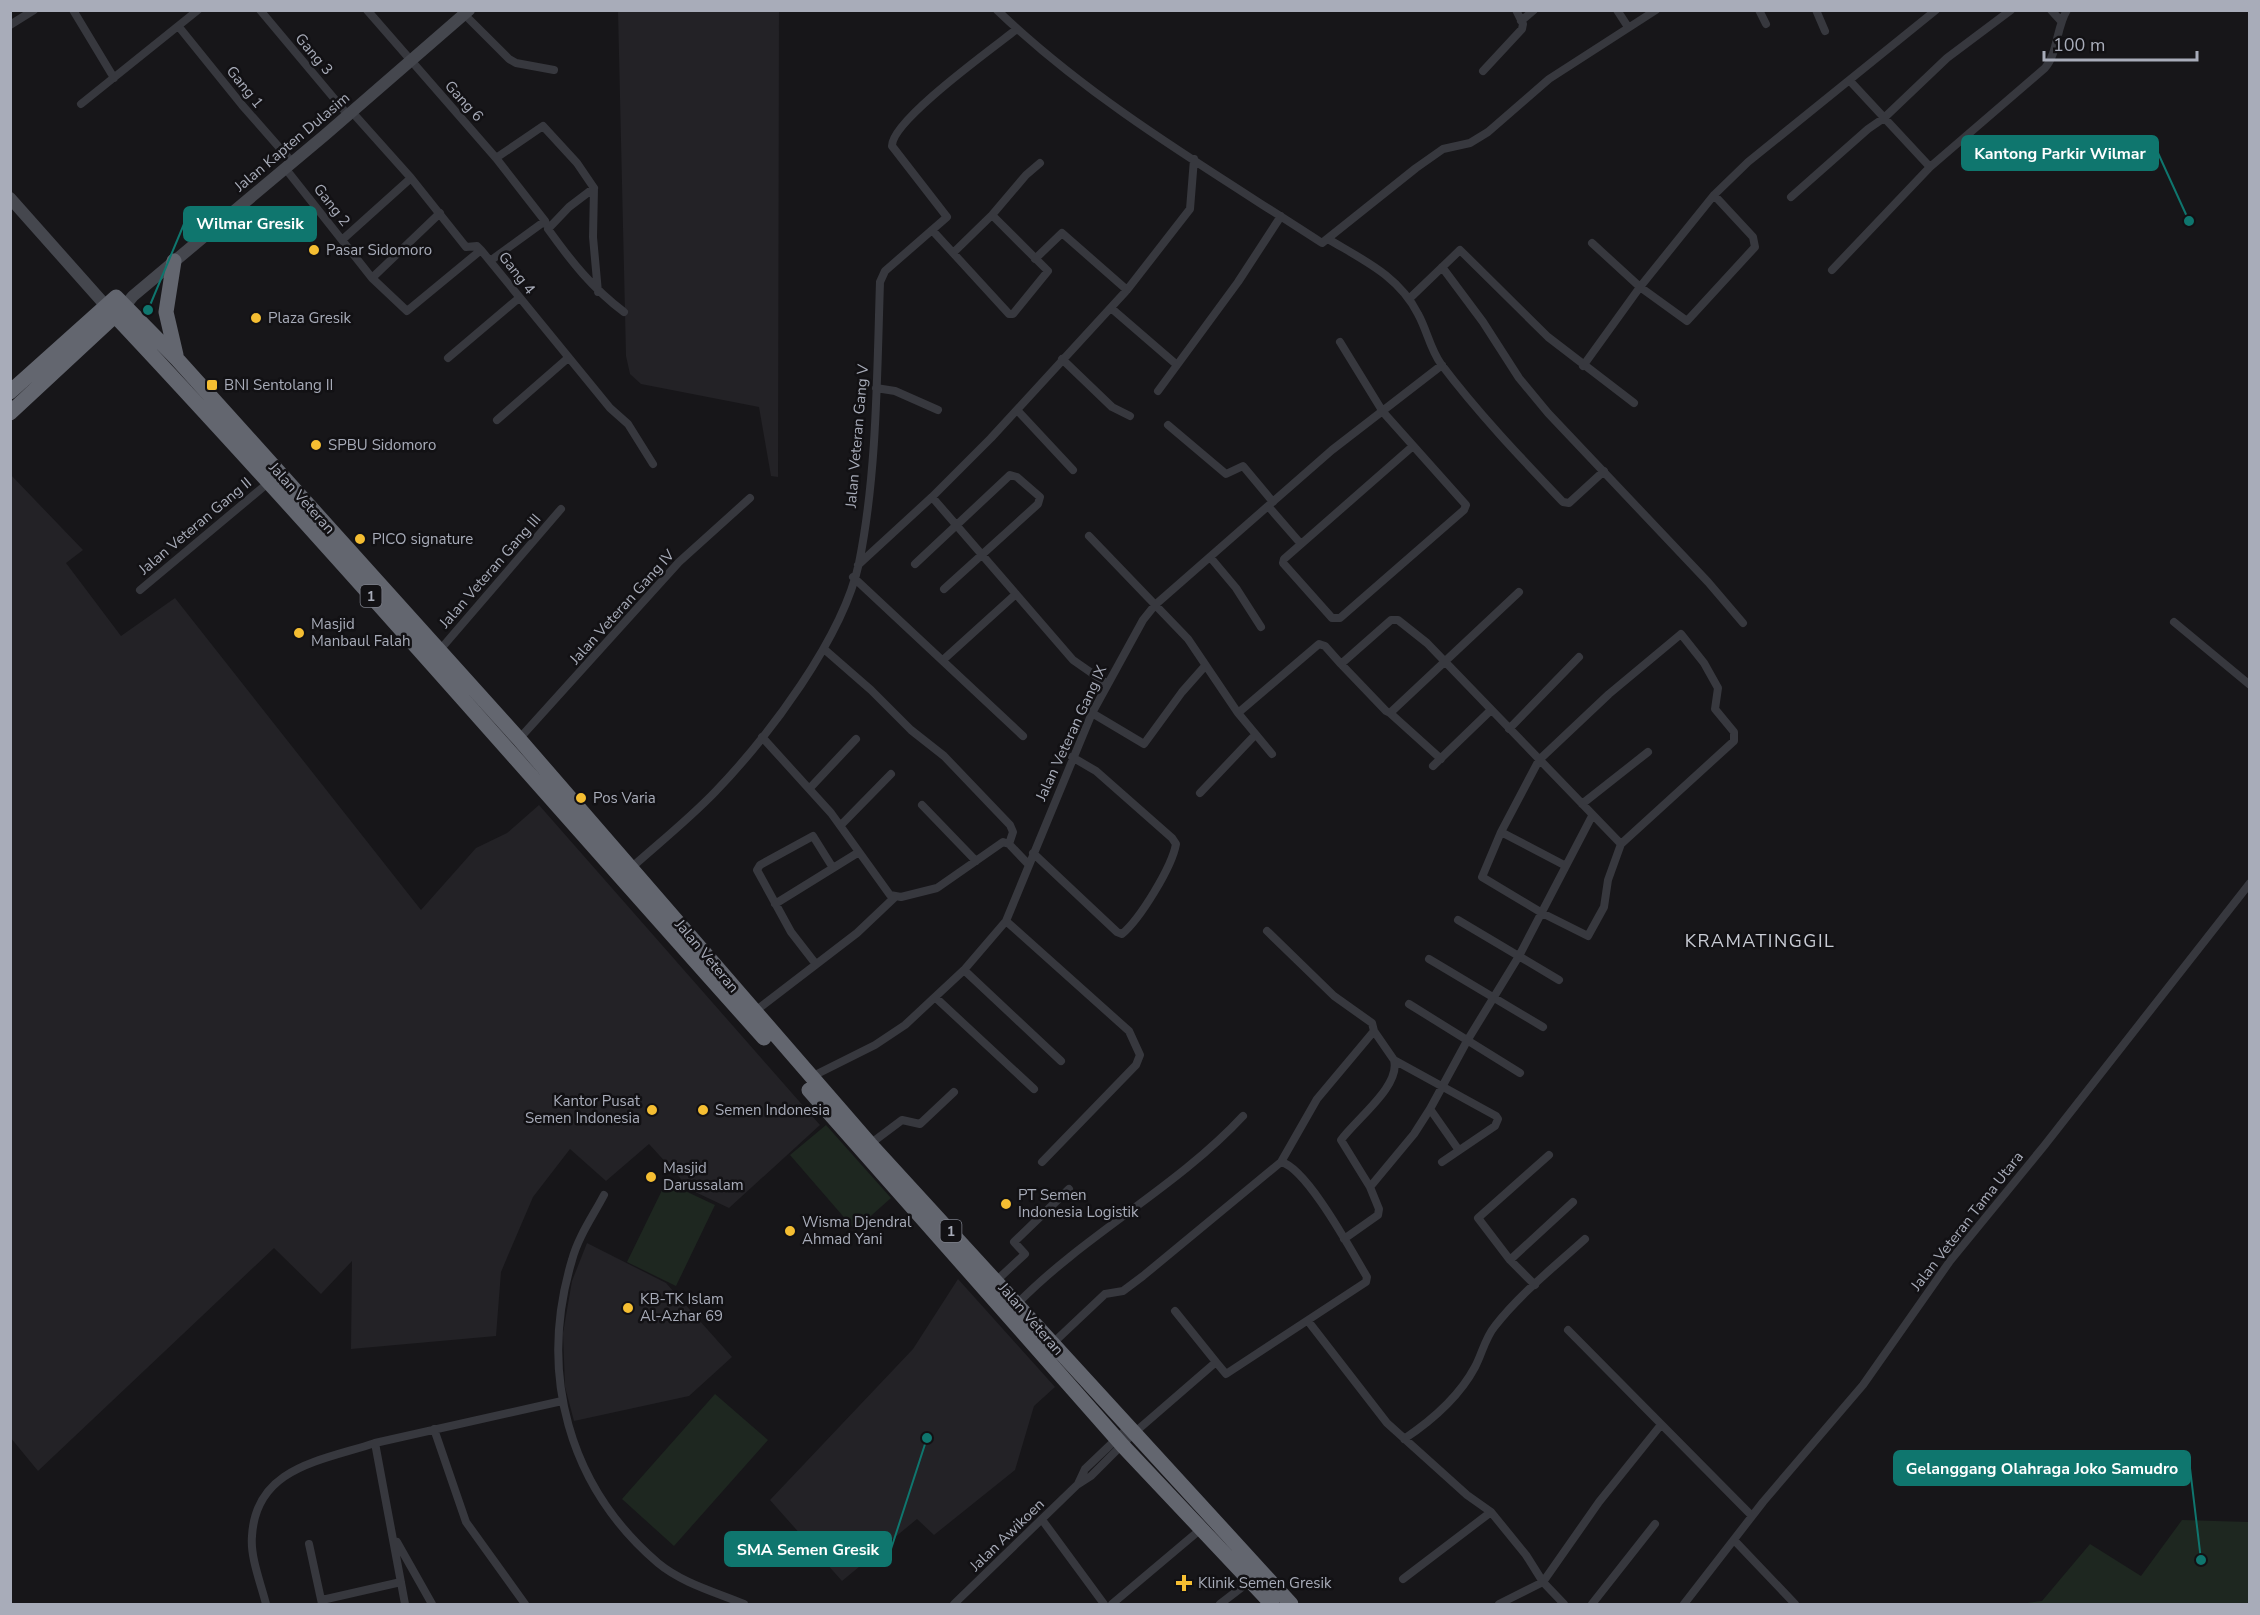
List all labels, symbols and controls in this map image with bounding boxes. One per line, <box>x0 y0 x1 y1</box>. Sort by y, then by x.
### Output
scale bar <box>2044 24 2197 62</box>
street label: Gang 3 <box>291 29 337 79</box>
text: 100 m <box>2053 33 2105 57</box>
street label: Gang 1 <box>222 62 268 112</box>
street label: Gang 6 <box>440 76 488 126</box>
street label: Jalan Kapten Dulasim <box>229 88 354 197</box>
callout: Kantong Parkir Wilmar <box>1962 136 2158 170</box>
text: Kantong Parkir Wilmar <box>1974 143 2147 165</box>
street label: Gang 2 <box>309 180 355 230</box>
callout: Wilmar Gresik <box>184 207 316 241</box>
text: Wilmar Gresik <box>196 213 304 235</box>
place label: Pasar Sidomoro <box>326 240 432 260</box>
marker: Pasar Sidomoro <box>307 243 321 257</box>
street label: Gang 4 <box>494 248 540 298</box>
place label: Plaza Gresik <box>268 308 351 328</box>
marker: Plaza Gresik <box>249 311 263 325</box>
street label: Jalan Veteran Gang V <box>841 363 873 510</box>
place label: BNI Sentolang II <box>224 375 333 395</box>
marker: BNI Sentolang II <box>205 378 219 392</box>
place label: SPBU Sidomoro <box>328 435 436 455</box>
marker: SPBU Sidomoro <box>309 438 323 452</box>
street label: Jalan Veteran <box>264 457 340 538</box>
street label: Jalan Veteran Gang II <box>134 473 256 580</box>
street label: Jalan Veteran Gang III <box>434 510 545 633</box>
place label: PICO signature <box>372 529 473 549</box>
marker: PICO signature <box>353 532 367 546</box>
street label: Jalan Veteran Gang IV <box>564 545 679 669</box>
road number: 1 <box>360 585 382 607</box>
place label: Masjid Manbaul Falah <box>311 614 410 651</box>
marker: Masjid Manbaul Falah <box>292 626 306 640</box>
street label: Jalan Veteran Gang IX <box>1030 662 1111 805</box>
place label: Pos Varia <box>593 788 656 808</box>
marker: Pos Varia <box>574 791 588 805</box>
street label: Jalan Veteran <box>670 914 744 997</box>
district label: KRAMATINGGIL <box>1685 929 1835 953</box>
place label: Kantor Pusat Semen Indonesia <box>525 1091 641 1128</box>
place label: Semen Indonesia <box>715 1100 830 1120</box>
marker: Kantor Pusat Semen Indonesia <box>645 1103 659 1117</box>
marker: Semen Indonesia <box>696 1103 710 1117</box>
street label: Jalan Veteran Tama Utara <box>1906 1147 2028 1296</box>
place label: Masjid Darussalam <box>663 1158 743 1195</box>
marker: Masjid Darussalam <box>644 1170 658 1184</box>
place label: PT Semen Indonesia Logistik <box>1018 1185 1139 1222</box>
marker: PT Semen Indonesia Logistik <box>999 1197 1013 1211</box>
place label: Wisma Djendral Ahmad Yani <box>802 1212 912 1249</box>
road number: 1 <box>940 1220 962 1242</box>
marker: Wisma Djendral Ahmad Yani <box>783 1224 797 1238</box>
street label: Jalan Veteran <box>993 1278 1068 1359</box>
place label: KB-TK Islam Al-Azhar 69 <box>640 1289 724 1326</box>
marker: KB-TK Islam Al-Azhar 69 <box>621 1301 635 1315</box>
callout: Gelanggang Olahraga Joko Samudro <box>1894 1451 2190 1485</box>
text: Gelanggang Olahraga Joko Samudro <box>1906 1458 2178 1480</box>
street label: Jalan Awikoen <box>965 1494 1049 1576</box>
callout: SMA Semen Gresik <box>725 1532 891 1566</box>
text: SMA Semen Gresik <box>737 1539 880 1561</box>
place label: Klinik Semen Gresik <box>1198 1573 1332 1593</box>
marker: Klinik Semen Gresik <box>1175 1574 1193 1592</box>

